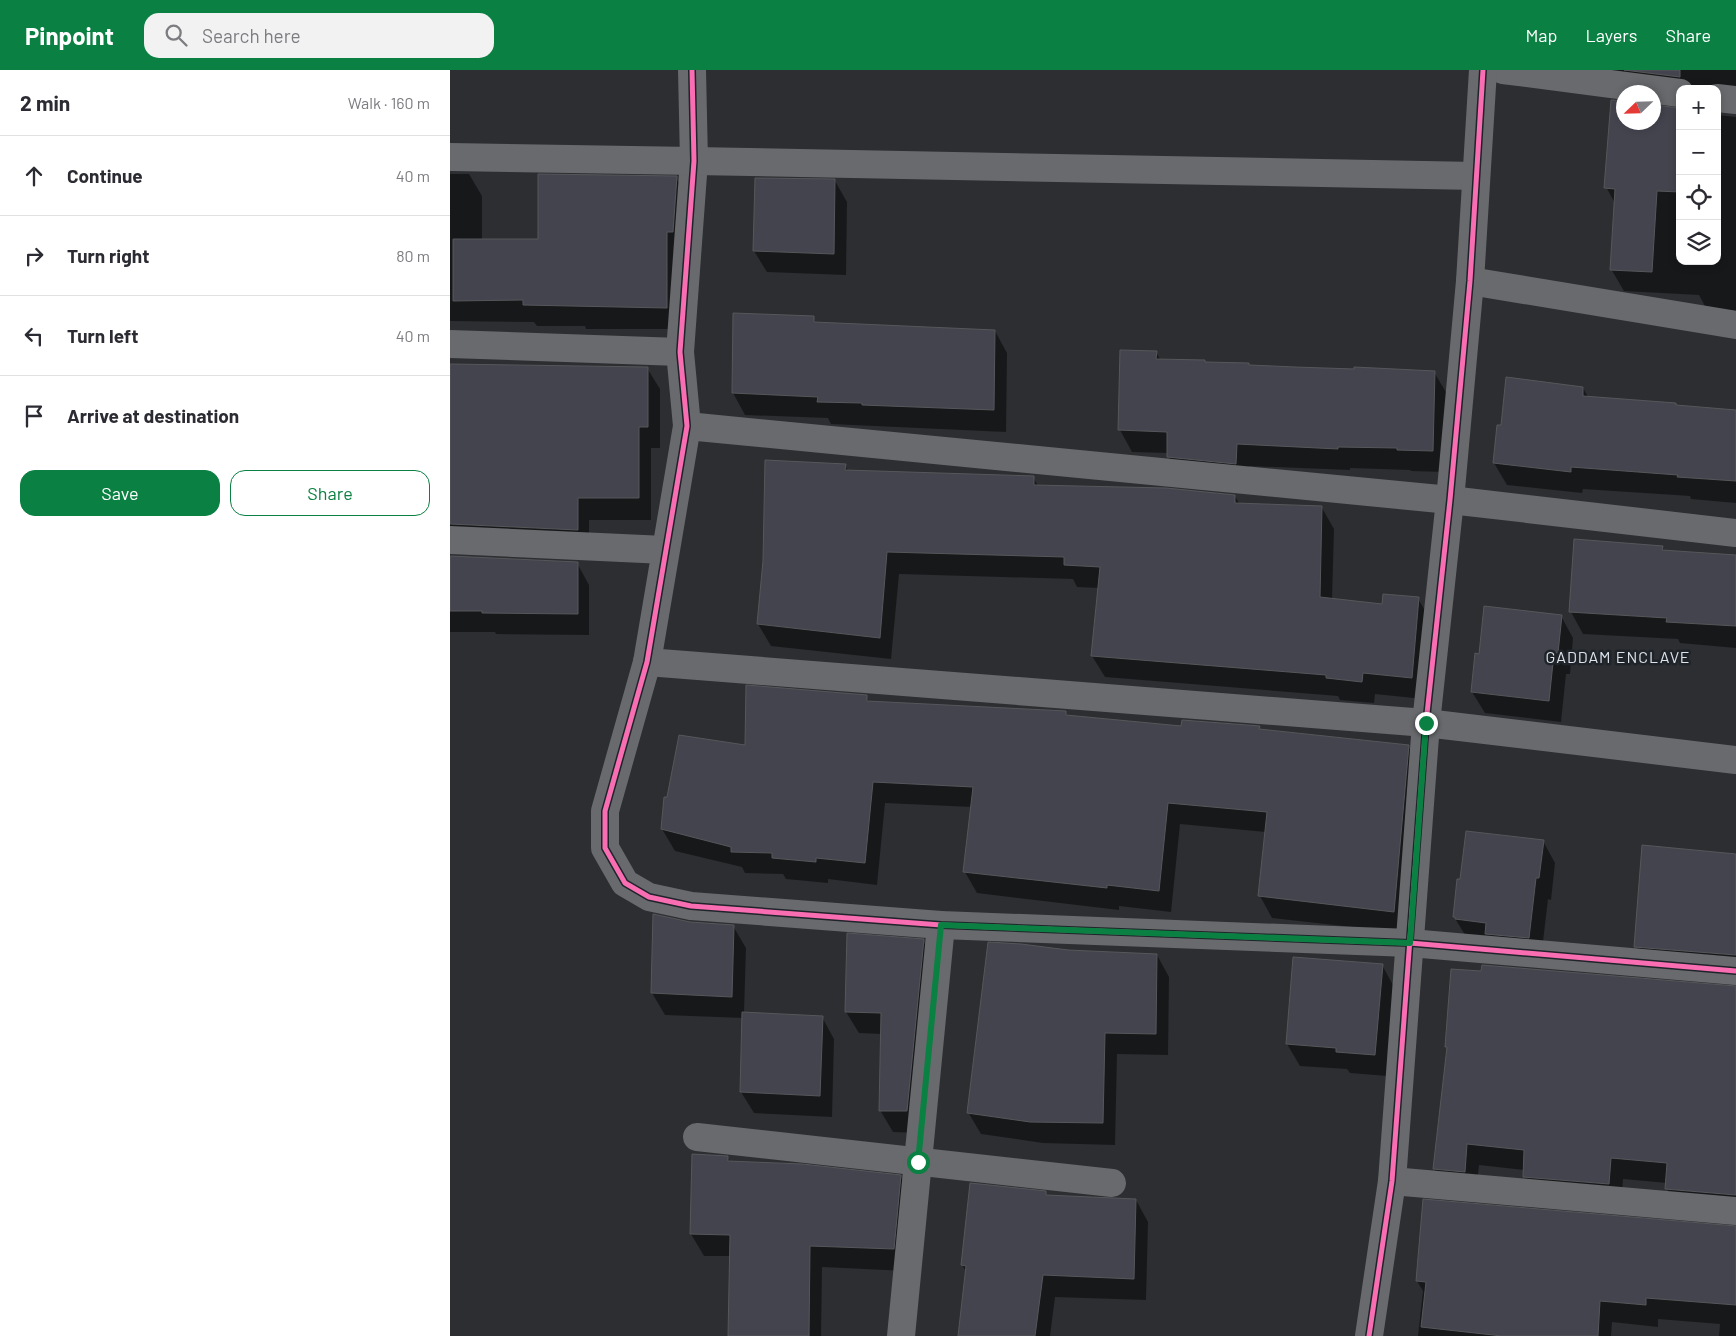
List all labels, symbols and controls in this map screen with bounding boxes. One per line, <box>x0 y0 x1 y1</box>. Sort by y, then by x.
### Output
search box <box>144 13 494 58</box>
text: Pinpoint <box>25 21 114 50</box>
icon: search <box>162 21 190 49</box>
text: Search here <box>202 24 301 47</box>
text: Map <box>1525 24 1557 46</box>
text: Layers <box>1585 24 1638 46</box>
text: Share <box>1666 24 1711 46</box>
north arrow <box>1616 85 1661 130</box>
map controls <box>1676 85 1721 265</box>
button: + <box>1676 85 1721 130</box>
text: 2 min <box>20 90 70 115</box>
text: Walk · 160 m <box>348 93 430 112</box>
button: − <box>1676 130 1721 175</box>
icon: ahead <box>20 162 48 190</box>
text: Continue <box>67 164 143 187</box>
text: 40 m <box>396 166 430 185</box>
button: locate <box>1676 175 1721 220</box>
button: layers <box>1676 220 1721 265</box>
icon: right <box>20 242 48 270</box>
text: Turn right <box>67 244 149 267</box>
text: 80 m <box>396 246 430 265</box>
icon: left <box>20 322 48 350</box>
text: Turn left <box>67 324 138 347</box>
text: 40 m <box>396 326 430 345</box>
icon: arrive <box>20 402 48 430</box>
text: Arrive at destination <box>67 404 239 427</box>
button: Save <box>20 470 220 516</box>
button: Share <box>230 470 430 516</box>
district label: GADDAM ENCLAVE <box>1545 647 1691 666</box>
route end <box>1415 712 1438 735</box>
route start <box>907 1151 930 1174</box>

